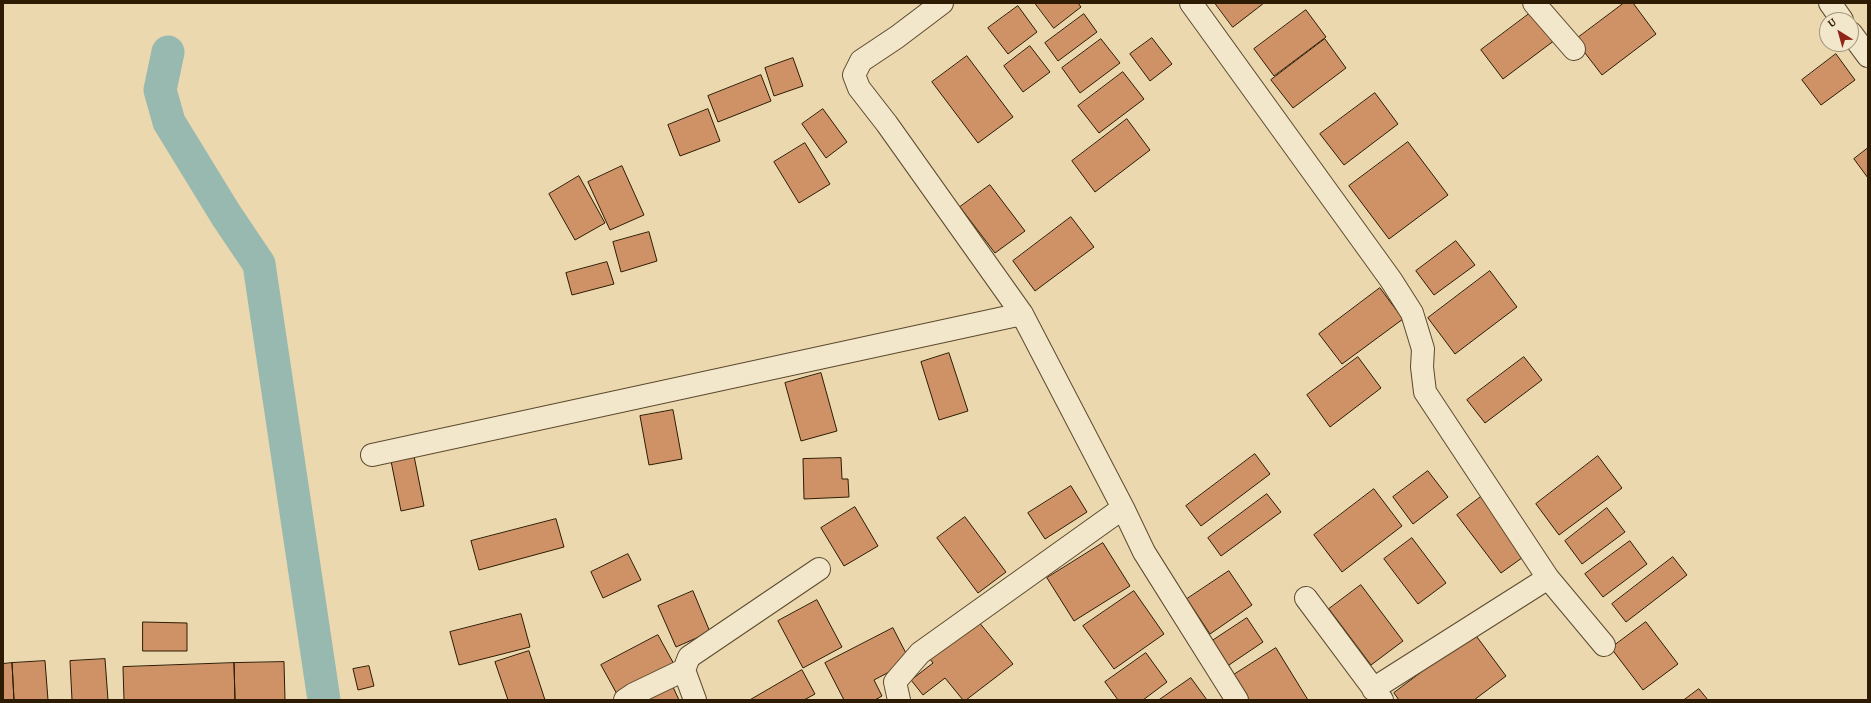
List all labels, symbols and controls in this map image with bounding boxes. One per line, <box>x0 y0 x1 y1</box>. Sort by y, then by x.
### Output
north arrow <box>1819 12 1859 52</box>
text: U <box>1825 15 1839 31</box>

